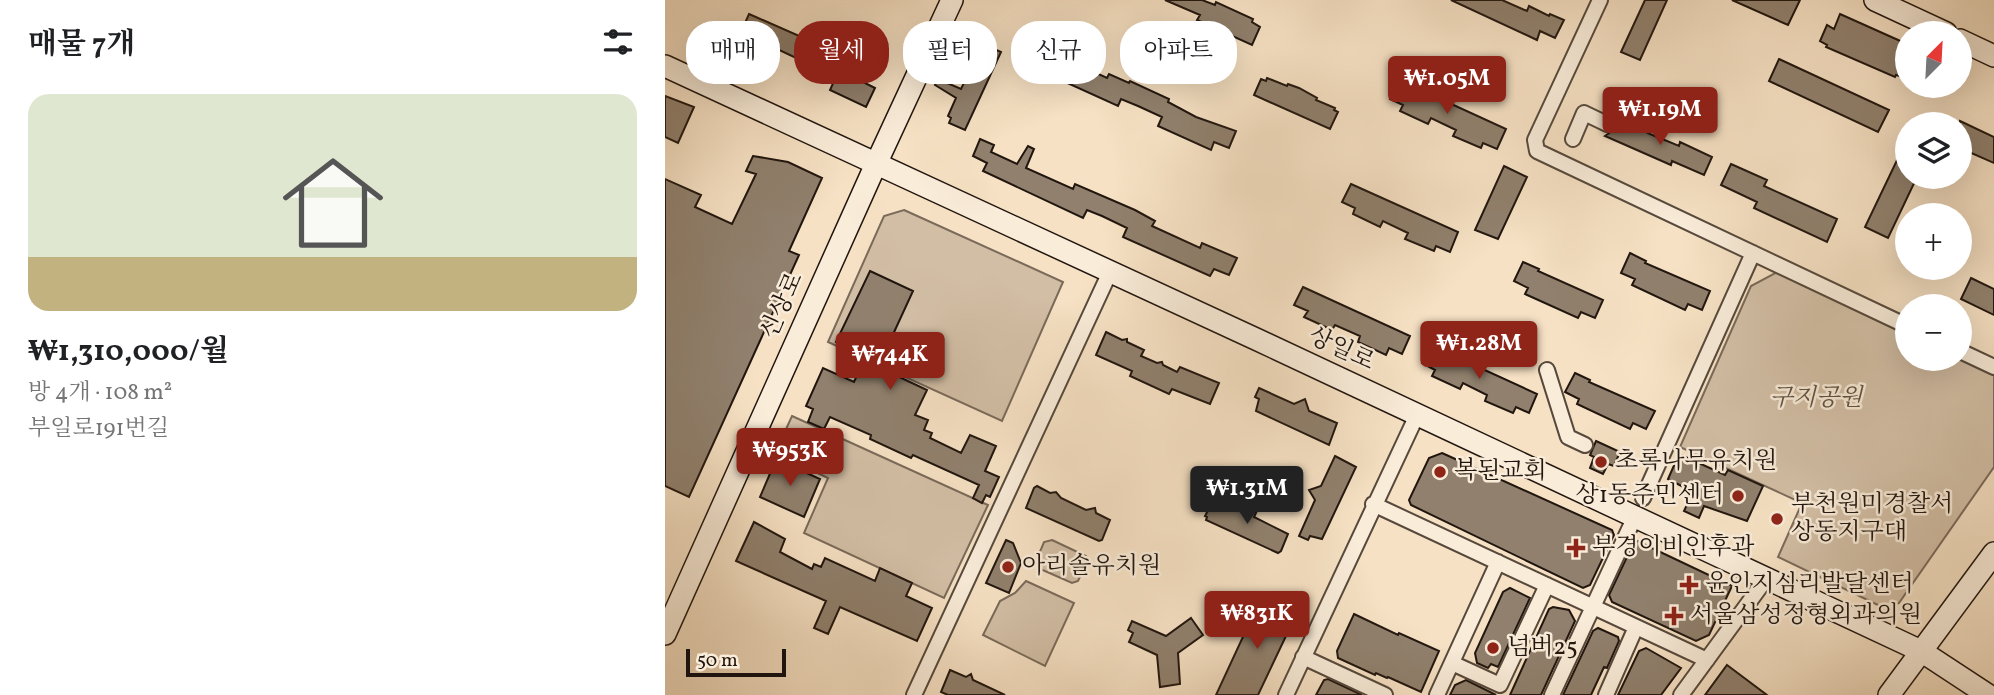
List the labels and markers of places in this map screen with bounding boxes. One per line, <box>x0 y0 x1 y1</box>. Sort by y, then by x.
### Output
pin: ₩1.05M <box>1390 57 1504 116</box>
pin: ₩1.19M <box>1603 88 1717 147</box>
pin: ₩1.28M <box>1422 322 1536 381</box>
pin: ₩744K <box>841 332 939 392</box>
pin: ₩953K <box>741 428 839 488</box>
place label: 초록나무유치원 <box>1615 445 1777 479</box>
marker: 초록나무유치원 <box>1593 454 1609 470</box>
place label: 복된교회 <box>1454 455 1547 489</box>
marker: 복된교회 <box>1432 464 1448 480</box>
pin: ₩1.31M <box>1190 466 1304 526</box>
place label: 상1동주민센터 <box>1576 479 1724 513</box>
marker: 상1동주민센터 <box>1730 488 1746 504</box>
place label: 부천원미경찰서 상동지구대 <box>1791 488 1953 550</box>
marker: 부천원미경찰서 상동지구대 <box>1769 511 1785 527</box>
place label: 부경이비인후과 <box>1592 531 1755 565</box>
marker: 부경이비인후과 <box>1566 538 1586 558</box>
place label: 아리솔유치원 <box>1022 550 1161 584</box>
marker: 아리솔유치원 <box>1000 559 1016 575</box>
place label: 윤인지심리발달센터 <box>1705 568 1914 602</box>
marker: 윤인지심리발달센터 <box>1679 575 1699 595</box>
pin: ₩831K <box>1208 592 1306 651</box>
place label: 서울삼성정형외과의원 <box>1690 599 1922 633</box>
marker: 서울삼성정형외과의원 <box>1664 606 1684 626</box>
place label: 넘버25 <box>1507 631 1578 665</box>
marker: 넘버25 <box>1485 640 1501 656</box>

